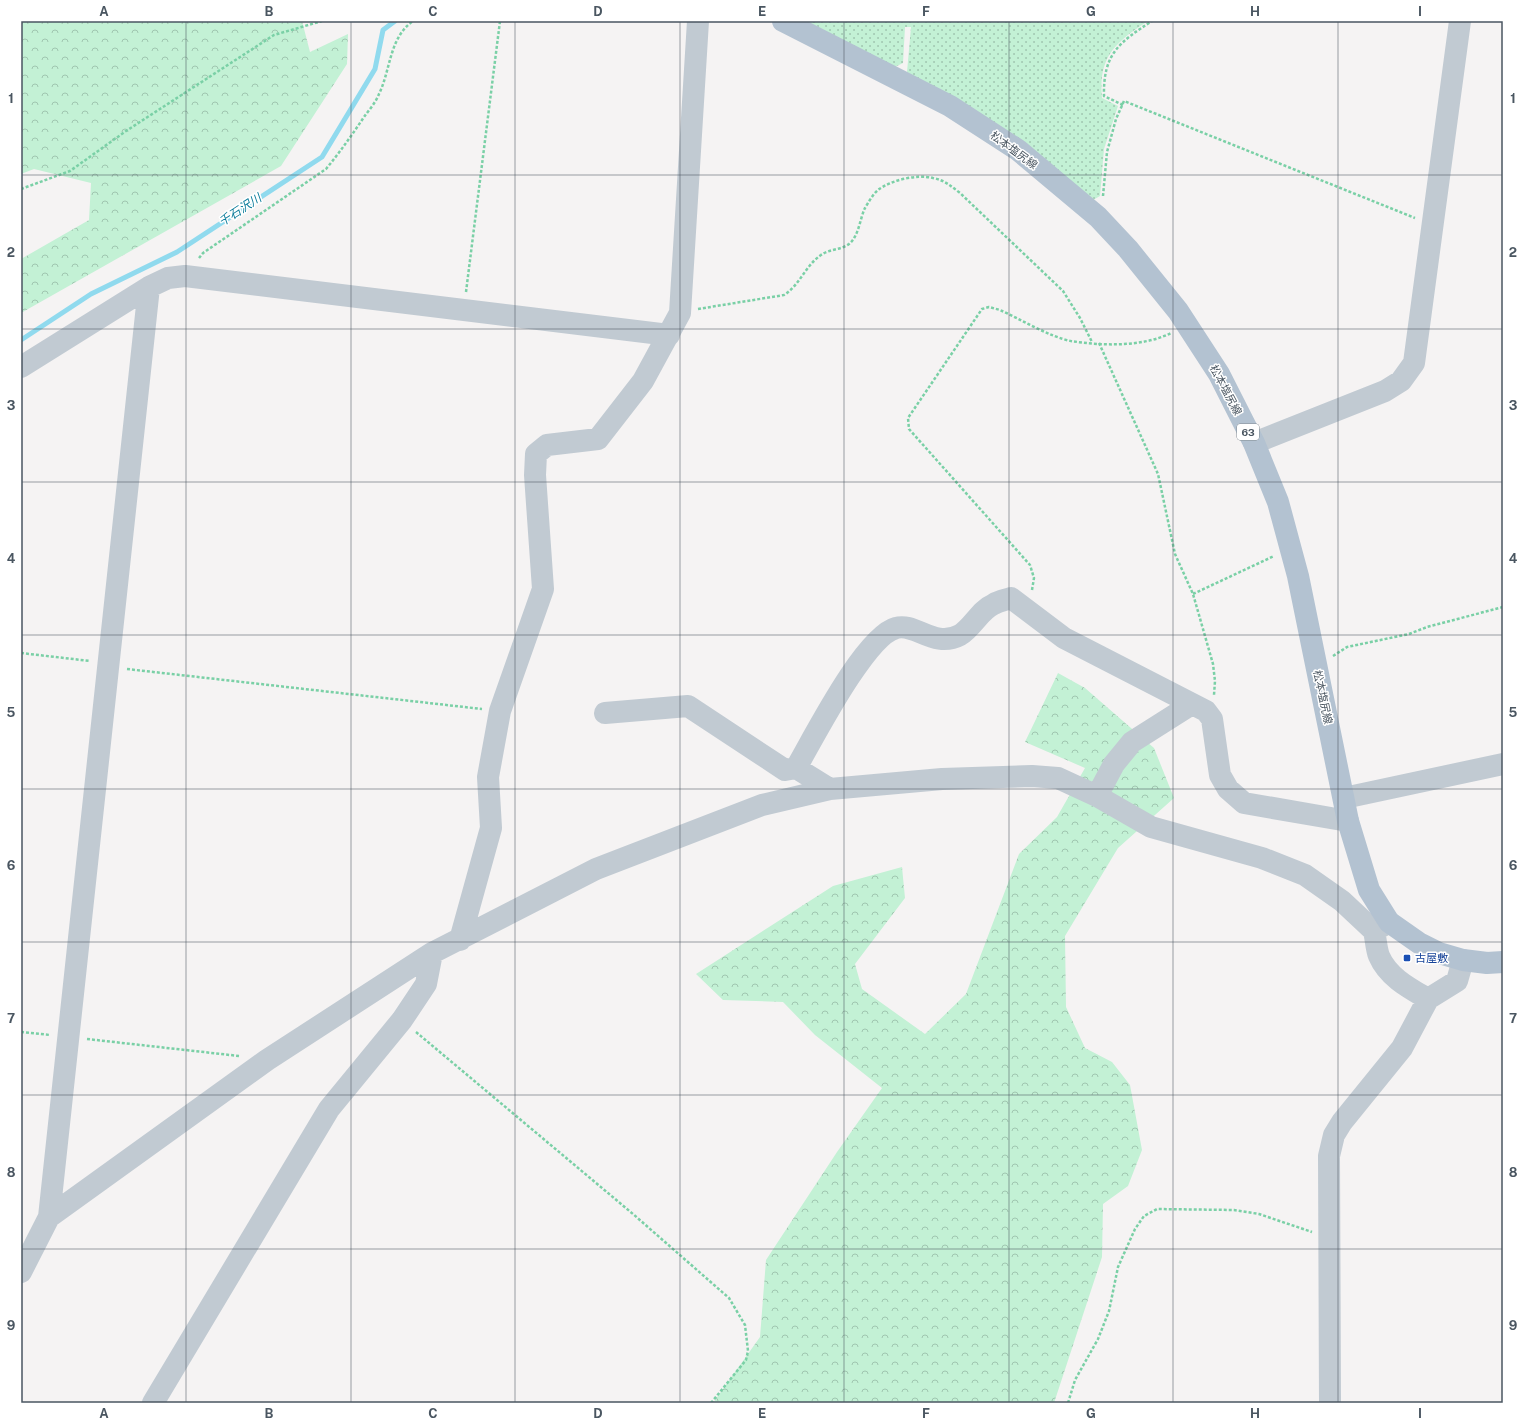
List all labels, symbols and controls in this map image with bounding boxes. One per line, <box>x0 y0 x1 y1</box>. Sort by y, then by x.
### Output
text: A <box>99 4 109 19</box>
text: B <box>265 4 274 19</box>
text: C <box>428 4 438 19</box>
text: D <box>593 4 603 19</box>
text: E <box>758 4 766 19</box>
text: F <box>922 4 930 19</box>
text: G <box>1086 4 1096 19</box>
text: H <box>1250 4 1260 19</box>
text: I <box>1418 4 1422 19</box>
text: 1 <box>8 91 14 106</box>
text: 1 <box>1510 91 1516 106</box>
street label: 松本塩尻線 <box>988 129 1040 171</box>
water label: 千石沢川 <box>216 190 266 229</box>
text: 2 <box>7 245 15 260</box>
text: 2 <box>1509 245 1517 260</box>
street label: 松本塩尻線 <box>1208 363 1244 417</box>
text: 3 <box>7 398 16 413</box>
text: 3 <box>1509 398 1518 413</box>
road number: 63 <box>1237 424 1259 440</box>
text: 4 <box>7 551 16 566</box>
text: 4 <box>1509 551 1518 566</box>
street label: 松本塩尻線 <box>1311 669 1335 725</box>
text: 5 <box>7 705 16 720</box>
text: 5 <box>1509 705 1518 720</box>
text: 6 <box>7 858 16 873</box>
text: 6 <box>1509 858 1518 873</box>
place label: 古屋敷 <box>1415 952 1448 964</box>
marker: 古屋敷 <box>1402 953 1412 963</box>
text: 7 <box>7 1011 15 1026</box>
text: 7 <box>1509 1011 1517 1026</box>
text: 8 <box>7 1165 16 1180</box>
text: 8 <box>1509 1165 1518 1180</box>
text: 9 <box>7 1318 15 1333</box>
text: 9 <box>1509 1318 1517 1333</box>
text: A <box>99 1406 109 1421</box>
text: B <box>265 1406 274 1421</box>
text: C <box>428 1406 438 1421</box>
text: D <box>593 1406 603 1421</box>
text: E <box>758 1406 766 1421</box>
text: F <box>922 1406 930 1421</box>
text: G <box>1086 1406 1096 1421</box>
text: H <box>1250 1406 1260 1421</box>
text: I <box>1418 1406 1422 1421</box>

